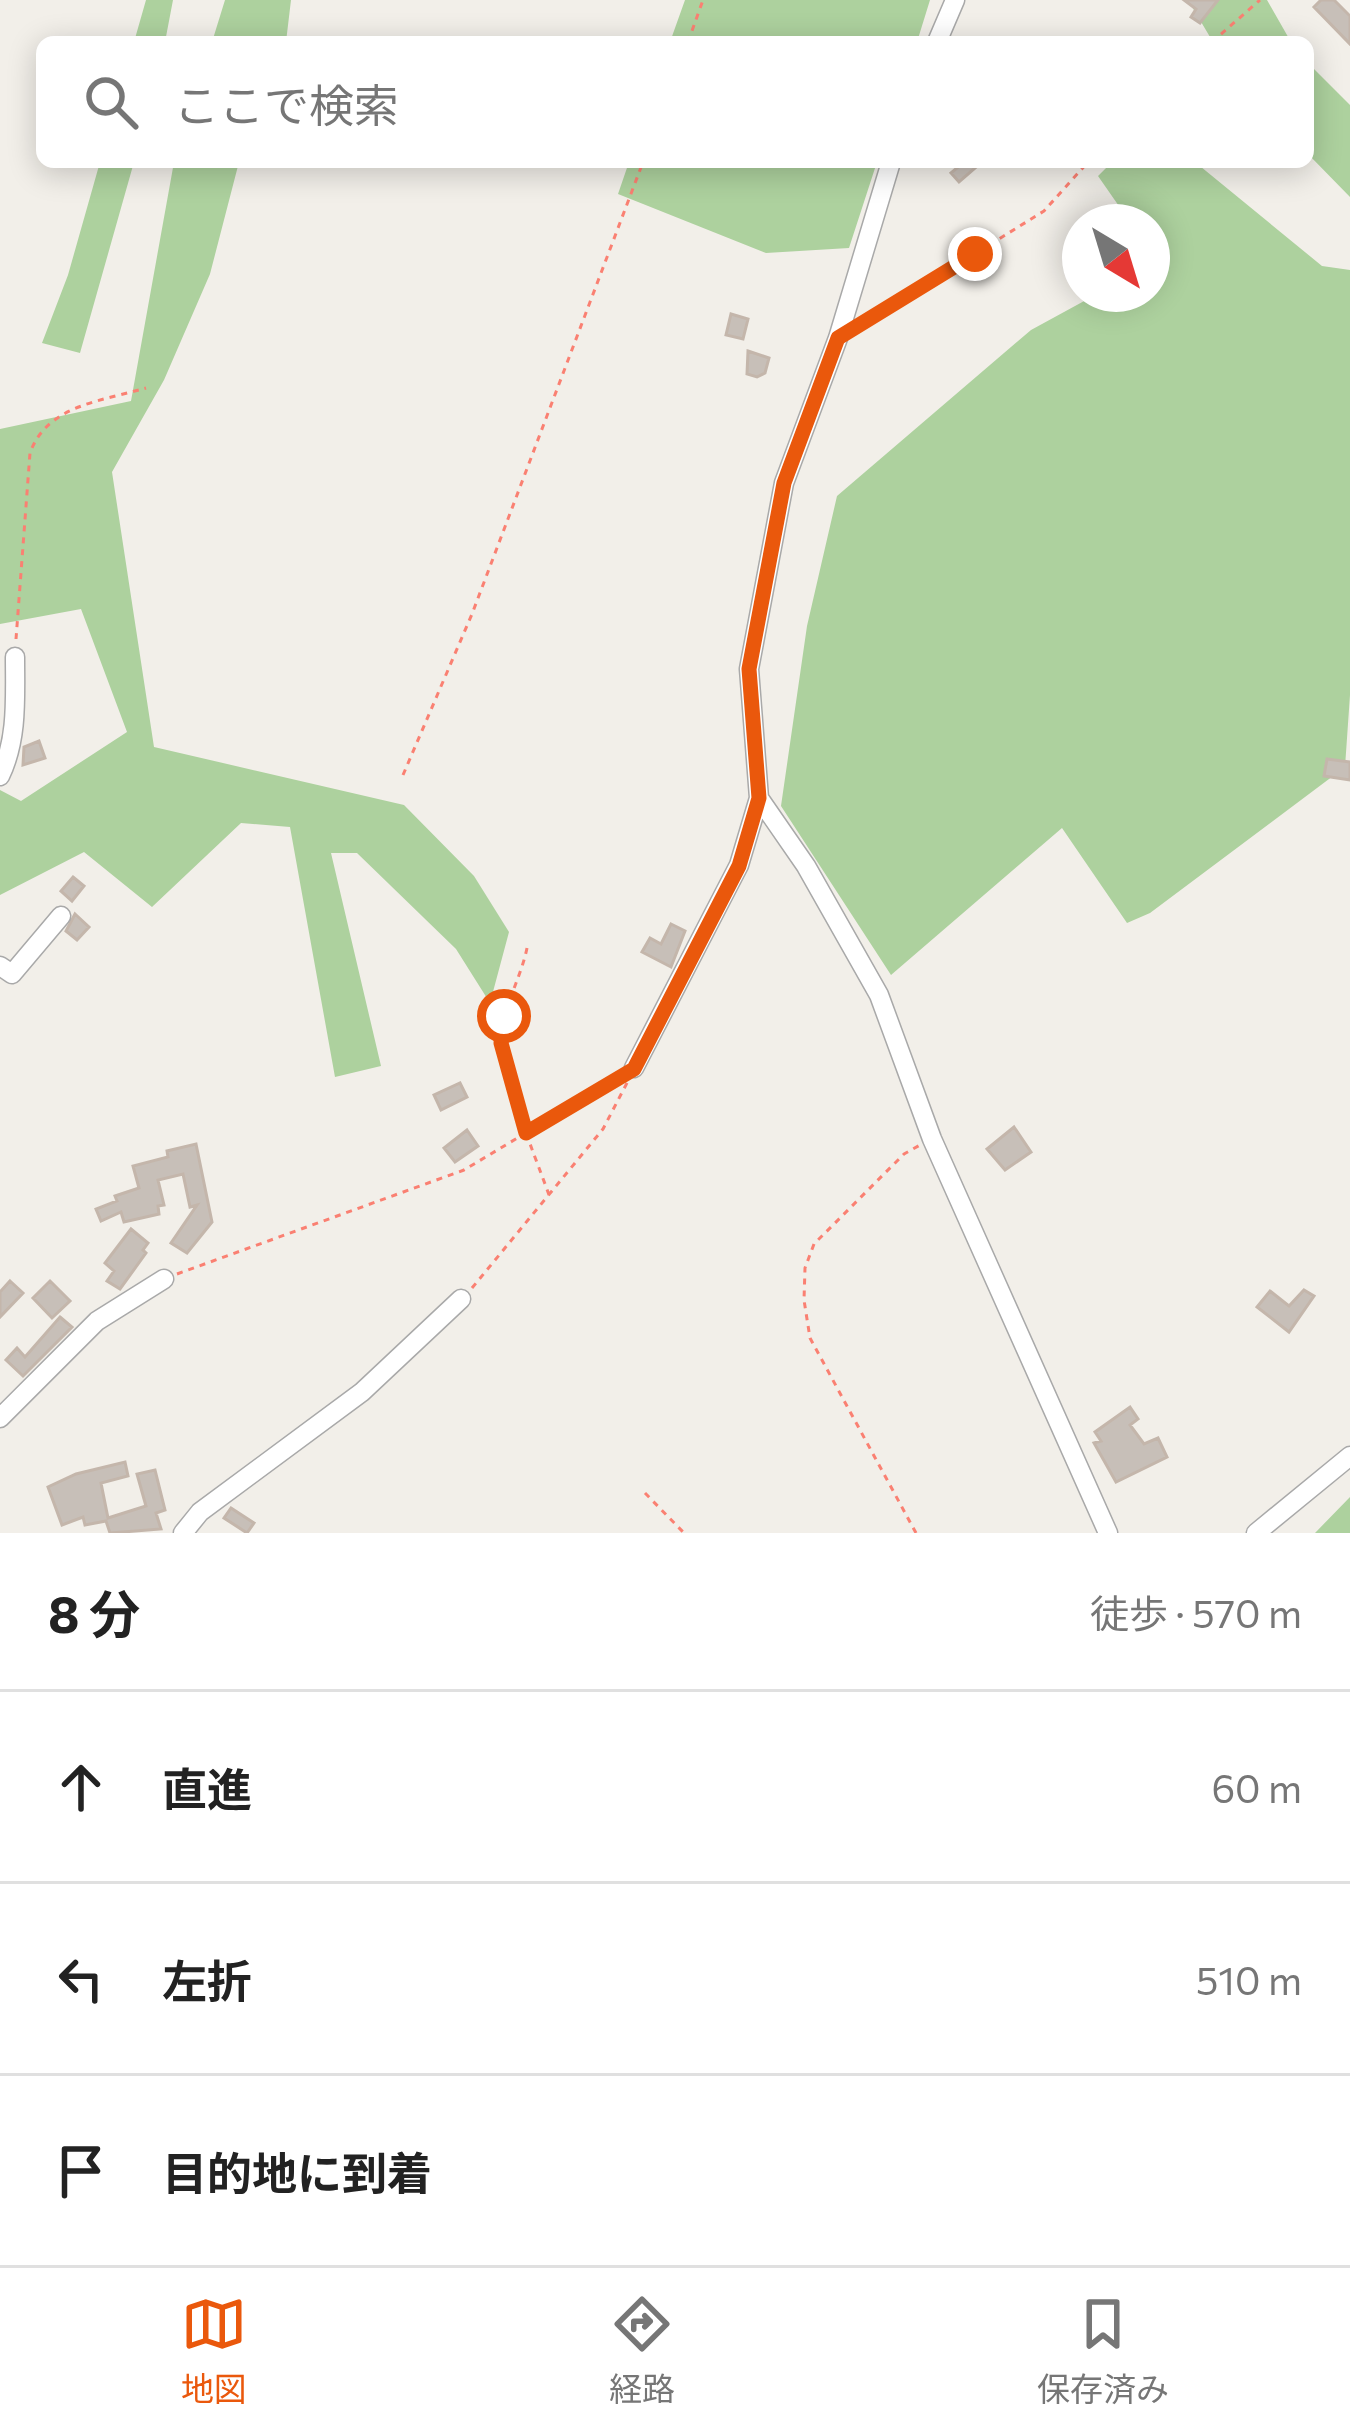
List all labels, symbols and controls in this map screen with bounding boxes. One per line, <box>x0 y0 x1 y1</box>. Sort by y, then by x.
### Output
search box <box>36 36 1314 168</box>
icon: search <box>78 69 144 135</box>
text: ここで検索 <box>174 76 399 131</box>
north arrow <box>1062 204 1170 312</box>
route end <box>948 227 1002 281</box>
route start <box>477 989 531 1043</box>
text: 8 分 <box>48 1581 140 1644</box>
text: 徒歩 · 570 m <box>1090 1588 1302 1636</box>
icon: ahead <box>48 1754 114 1820</box>
text: 直進 <box>162 1760 252 1815</box>
text: 60 m <box>1211 1763 1302 1811</box>
icon: left <box>48 1946 114 2012</box>
text: 左折 <box>162 1952 252 2007</box>
text: 510 m <box>1196 1955 1302 2003</box>
icon: arrive <box>48 2138 114 2204</box>
text: 目的地に到着 <box>162 2144 432 2199</box>
tab: 地図 <box>181 2291 247 2411</box>
tab: 経路 <box>609 2291 675 2411</box>
tab: 保存済み <box>1037 2291 1169 2411</box>

